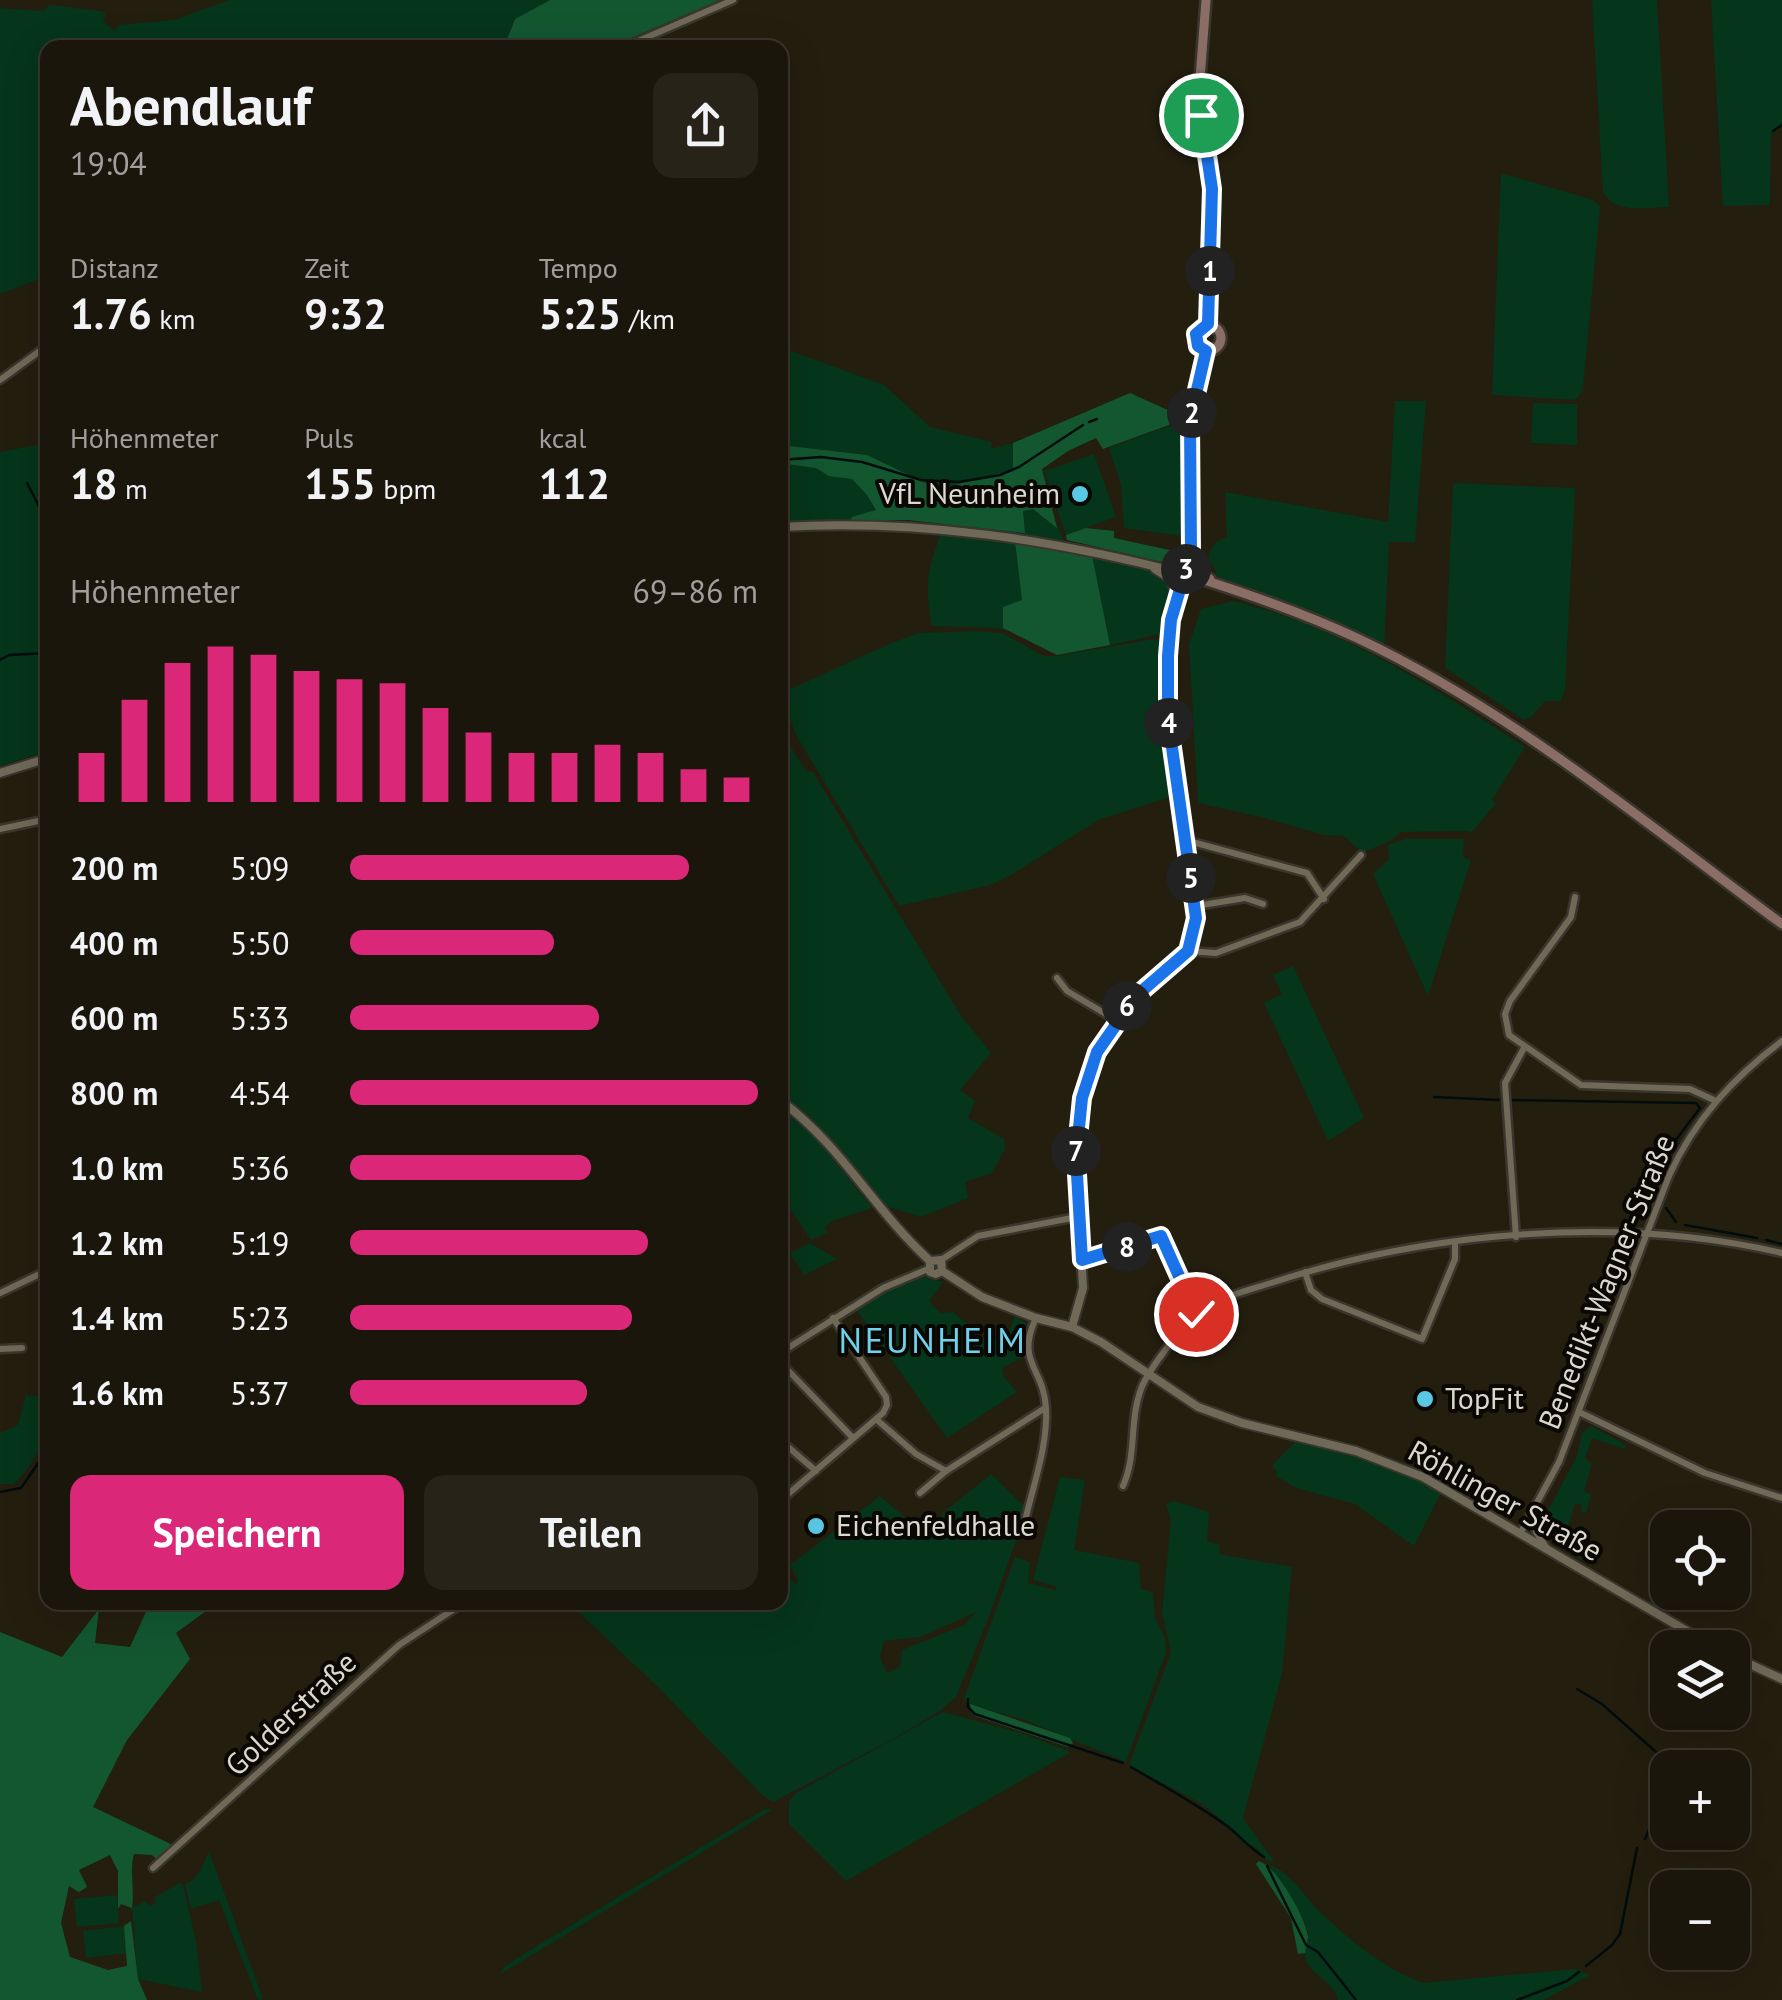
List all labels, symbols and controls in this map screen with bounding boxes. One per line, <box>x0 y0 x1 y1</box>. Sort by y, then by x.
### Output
text: Abendlauf <box>70 69 311 140</box>
button: share <box>653 73 758 178</box>
pin <box>1159 73 1244 158</box>
icon: arrive <box>1174 88 1229 143</box>
text: 19:04 <box>70 142 147 184</box>
pin: 1 <box>1185 246 1235 296</box>
text: Distanz <box>70 249 159 286</box>
text: Zeit <box>304 249 349 286</box>
text: Tempo <box>539 249 618 286</box>
text: 1 <box>1202 252 1218 289</box>
text: 1.76 <box>70 286 152 341</box>
text: 9:32 <box>304 286 387 341</box>
text: 5:25 <box>539 286 621 341</box>
text: km <box>152 300 195 337</box>
text: /km <box>621 300 675 337</box>
pin: 2 <box>1167 388 1217 438</box>
text: 2 <box>1184 394 1200 431</box>
text: Höhenmeter <box>70 419 219 456</box>
text: Puls <box>304 419 354 456</box>
text: kcal <box>539 419 586 456</box>
text: 18 <box>70 456 118 511</box>
text: 155 <box>304 456 376 511</box>
text: 112 <box>539 456 610 511</box>
text: m <box>118 470 148 507</box>
text: bpm <box>376 470 436 507</box>
place label: VfL Neunheim <box>878 473 1060 512</box>
marker: VfL Neunheim <box>1069 483 1091 505</box>
pin: 3 <box>1161 544 1211 594</box>
text: 3 <box>1178 550 1194 587</box>
text: Höhenmeter <box>70 570 240 612</box>
text: 69–86 m <box>633 570 758 612</box>
pin: 4 <box>1144 698 1194 748</box>
text: 4 <box>1161 704 1177 741</box>
text: 200 m <box>70 847 158 889</box>
text: 5:09 <box>230 847 289 889</box>
pin: 5 <box>1166 853 1216 903</box>
text: 5 <box>1183 859 1199 896</box>
text: 400 m <box>70 922 158 964</box>
text: 5:50 <box>230 922 289 964</box>
pin: 6 <box>1102 981 1152 1031</box>
text: 6 <box>1119 987 1135 1024</box>
text: 600 m <box>70 997 158 1039</box>
text: 5:33 <box>230 997 289 1039</box>
text: 800 m <box>70 1072 158 1114</box>
text: 4:54 <box>230 1072 289 1114</box>
pin: 7 <box>1051 1126 1101 1176</box>
street label: Benedikt-Wagner-Straße <box>1529 1128 1683 1434</box>
text: 7 <box>1068 1132 1084 1169</box>
text: 1.0 km <box>70 1147 164 1189</box>
text: 5:36 <box>230 1147 289 1189</box>
text: 1.2 km <box>70 1222 164 1264</box>
text: 5:19 <box>230 1222 289 1264</box>
pin: 8 <box>1102 1222 1152 1272</box>
text: 8 <box>1119 1228 1135 1265</box>
pin <box>1154 1272 1239 1357</box>
icon: check <box>1169 1287 1224 1342</box>
text: 1.4 km <box>70 1297 164 1339</box>
text: 5:23 <box>230 1297 289 1339</box>
district label: NEUNHEIM <box>839 1317 1027 1363</box>
text: 1.6 km <box>70 1372 164 1414</box>
text: 5:37 <box>230 1372 289 1414</box>
place label: TopFit <box>1445 1378 1524 1417</box>
marker: TopFit <box>1414 1388 1436 1410</box>
street label: Röhlinger Straße <box>1402 1430 1610 1569</box>
button: Speichern <box>70 1475 404 1590</box>
button: Teilen <box>424 1475 758 1590</box>
place label: Eichenfeldhalle <box>836 1505 1035 1544</box>
map controls <box>1650 1510 1750 1970</box>
button: locate <box>1650 1510 1750 1610</box>
marker: Eichenfeldhalle <box>805 1515 827 1537</box>
button: layers <box>1650 1630 1750 1730</box>
street label: Golderstraße <box>216 1642 364 1784</box>
button: + <box>1650 1750 1750 1850</box>
button: − <box>1650 1870 1750 1970</box>

